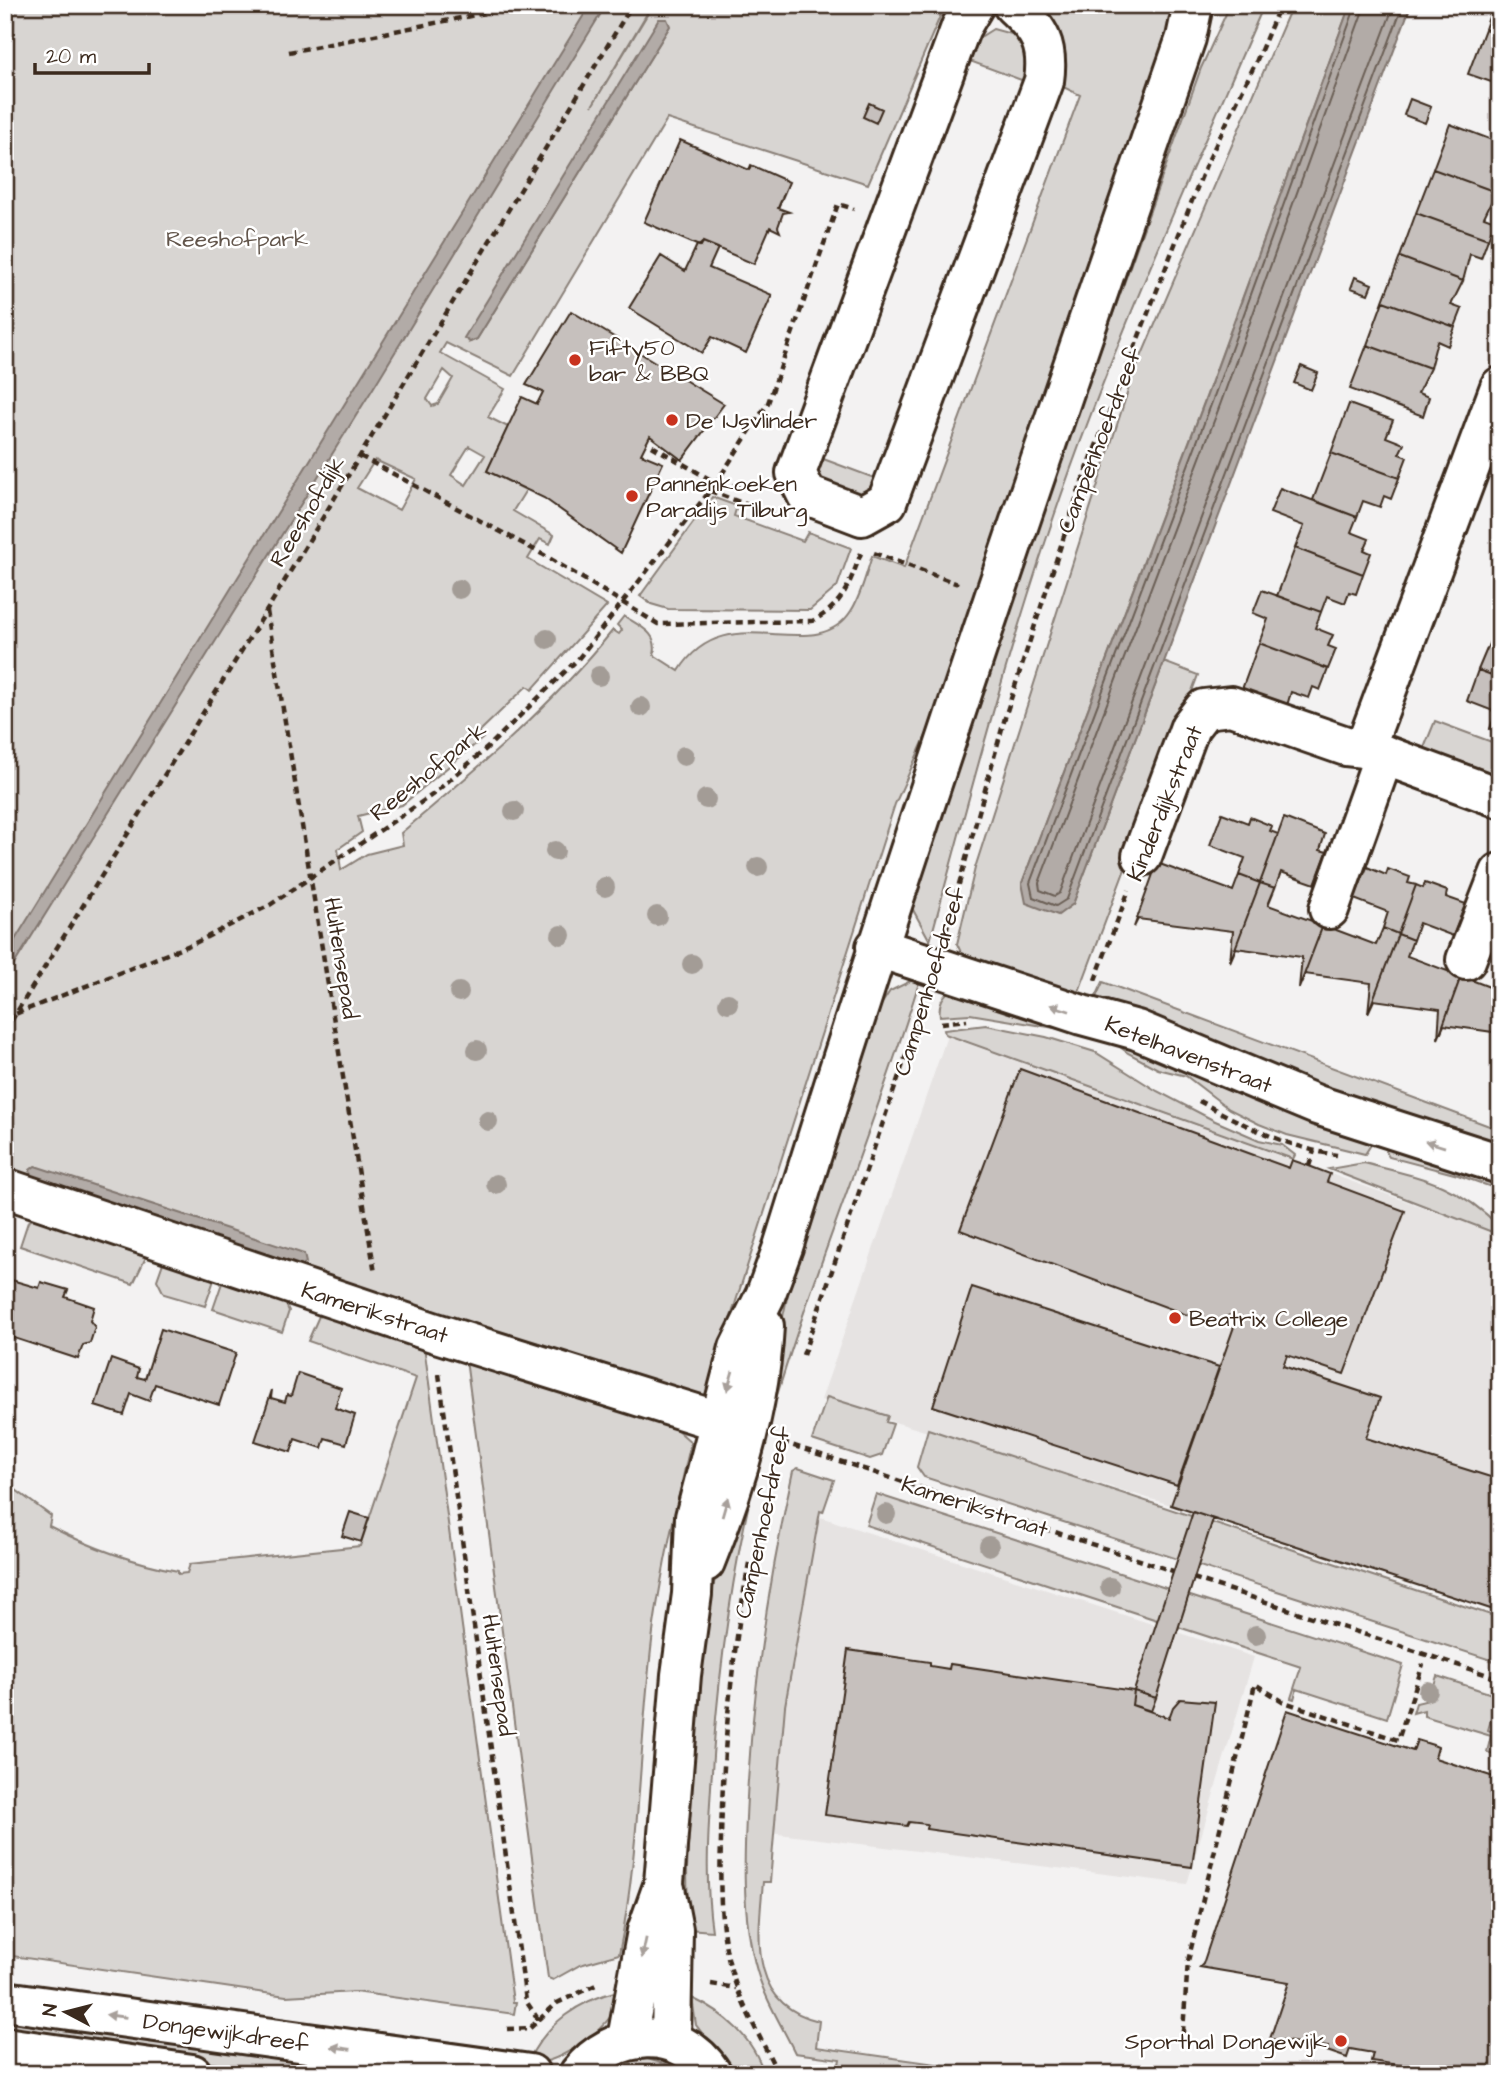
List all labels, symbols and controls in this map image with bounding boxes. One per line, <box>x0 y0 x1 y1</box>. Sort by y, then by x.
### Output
scale bar <box>35 32 149 76</box>
text: 20 m <box>46 42 97 71</box>
park label: Reeshofpark <box>166 223 308 255</box>
place label: Fifty50 bar & BBQ <box>589 332 709 390</box>
street label: Campenhoefdreef <box>1050 343 1150 538</box>
marker: Fifty50 bar & BBQ <box>567 352 583 368</box>
place label: De IJsvlinder <box>686 405 818 437</box>
marker: De IJsvlinder <box>664 412 680 428</box>
street label: Reeshofdijk <box>262 450 354 573</box>
place label: Pannenkoeken Paradijs Tilburg <box>646 468 808 527</box>
marker: Pannenkoeken Paradijs Tilburg <box>624 488 640 504</box>
street label: Reeshofpark <box>363 715 494 829</box>
street label: Kinderdijkstraat <box>1119 720 1211 886</box>
street label: Campenhoefdreef <box>886 883 974 1080</box>
street label: Hultensepad <box>316 895 366 1021</box>
one-way arrow <box>1049 1002 1070 1013</box>
street label: Ketelhavenstraat <box>1100 1008 1278 1102</box>
one-way arrow <box>1424 1138 1445 1148</box>
street label: Kamerikstraat <box>297 1274 453 1352</box>
place label: Beatrix College <box>1189 1303 1348 1336</box>
marker: Beatrix College <box>1167 1310 1183 1326</box>
one-way arrow <box>724 1371 734 1392</box>
street label: Campenhoefdreef <box>727 1423 799 1621</box>
street label: Kamerikstraat <box>897 1468 1053 1546</box>
one-way arrow <box>721 1496 731 1517</box>
street label: Hultensepad <box>474 1612 522 1738</box>
one-way arrow <box>638 1937 649 1959</box>
north arrow <box>32 1978 102 2048</box>
text: N <box>36 2002 65 2018</box>
street label: Dongewijkdreef <box>141 2006 311 2061</box>
one-way arrow <box>105 2011 127 2022</box>
place label: Sporthal Dongewijk <box>1125 2026 1327 2059</box>
marker: Sporthal Dongewijk <box>1333 2033 1349 2049</box>
one-way arrow <box>330 2042 352 2053</box>

